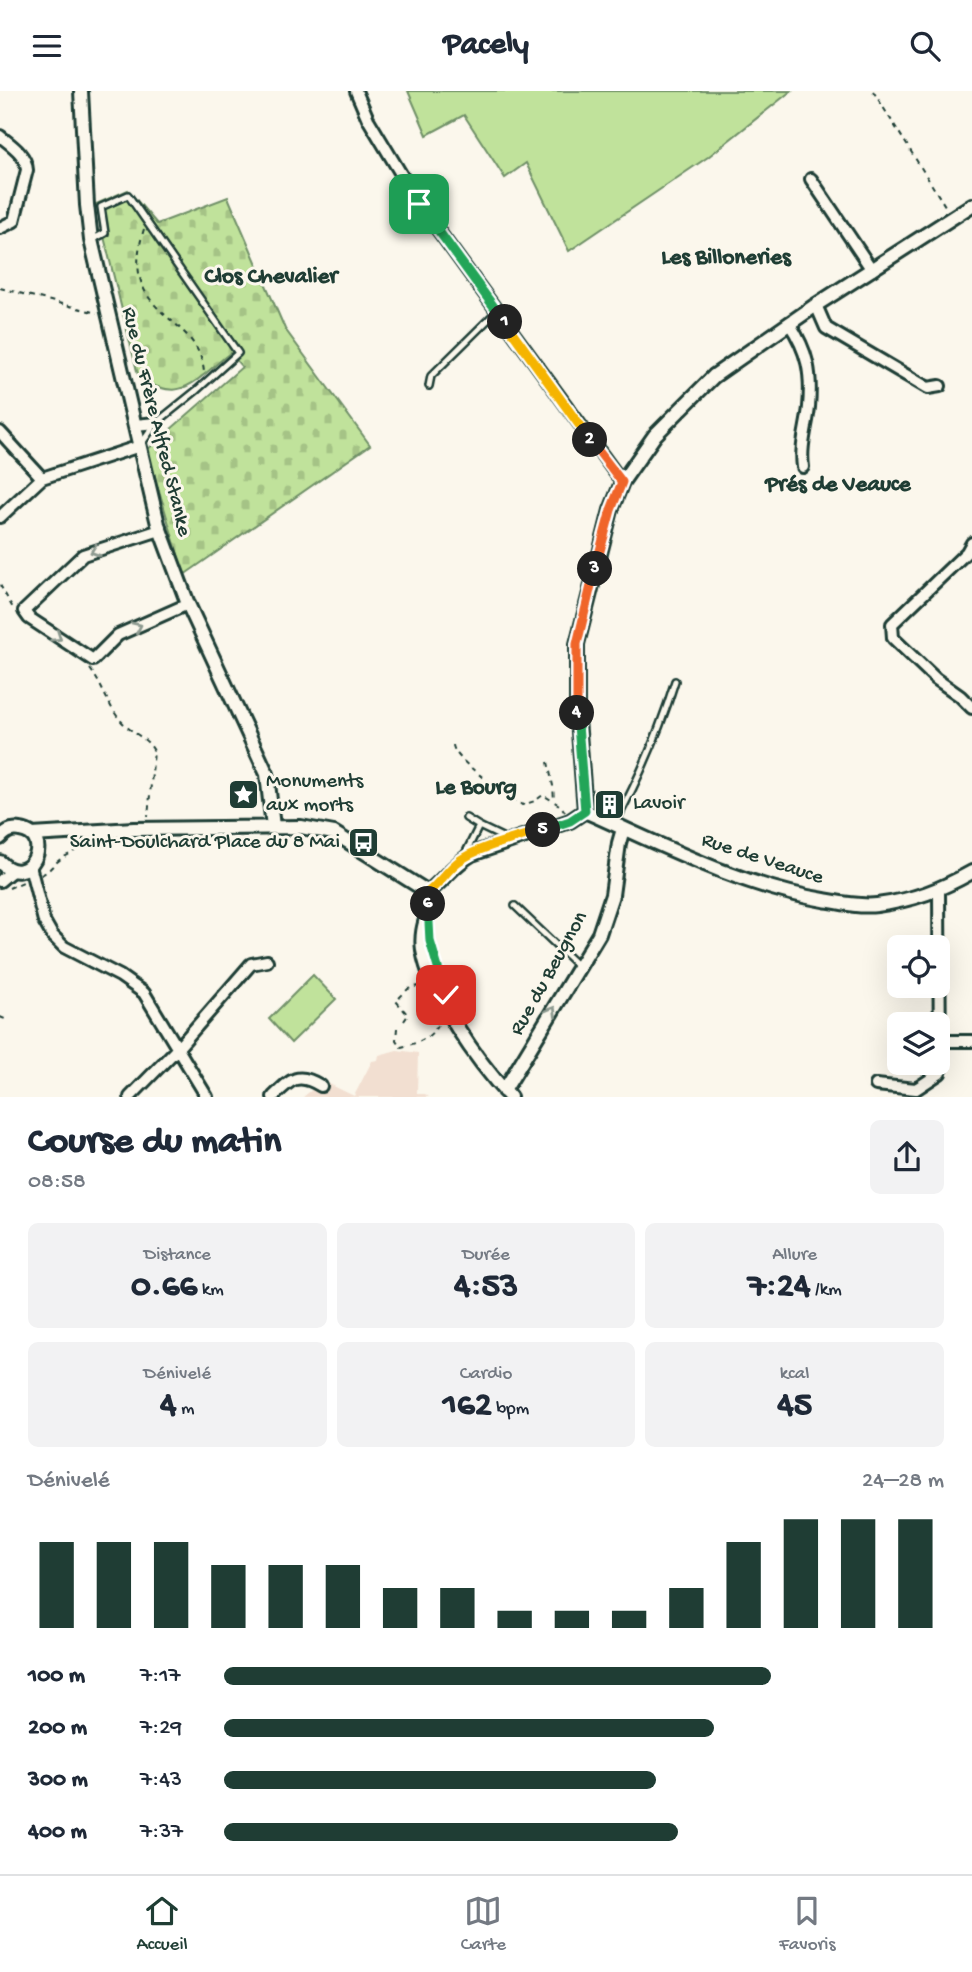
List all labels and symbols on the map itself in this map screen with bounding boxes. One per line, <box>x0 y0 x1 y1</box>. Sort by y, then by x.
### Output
pin <box>389 174 449 234</box>
district label: Les Billoneries <box>661 245 792 272</box>
district label: Clos Chevalier <box>204 264 340 291</box>
street label: Rue du Frère Alfred Stanke <box>114 305 196 540</box>
pin: 1 <box>488 305 522 339</box>
pin: 2 <box>572 423 608 457</box>
district label: Prés de Veauce <box>763 472 912 499</box>
one-way arrow <box>89 543 101 557</box>
pin: 3 <box>578 552 612 587</box>
one-way arrow <box>129 621 142 635</box>
one-way arrow <box>49 628 62 641</box>
pin: 4 <box>560 695 594 731</box>
place label: Monuments aux morts <box>266 770 365 819</box>
district label: Le Bourg <box>435 775 517 802</box>
place icon: Monuments aux morts <box>226 777 260 811</box>
building icon: Lavoir <box>593 787 627 821</box>
place label: Lavoir <box>633 792 686 817</box>
pin: 5 <box>526 813 560 847</box>
bus stop icon: Saint-Doulchard Place du 8 Mai <box>346 826 380 860</box>
street label: Rue de Veauce <box>698 829 827 892</box>
place label: Saint-Doulchard Place du 8 Mai <box>70 831 340 856</box>
pin: 6 <box>410 887 446 921</box>
street label: Rue du Beugnon <box>506 908 594 1040</box>
pin <box>416 965 476 1025</box>
one-way arrow <box>544 1006 557 1019</box>

